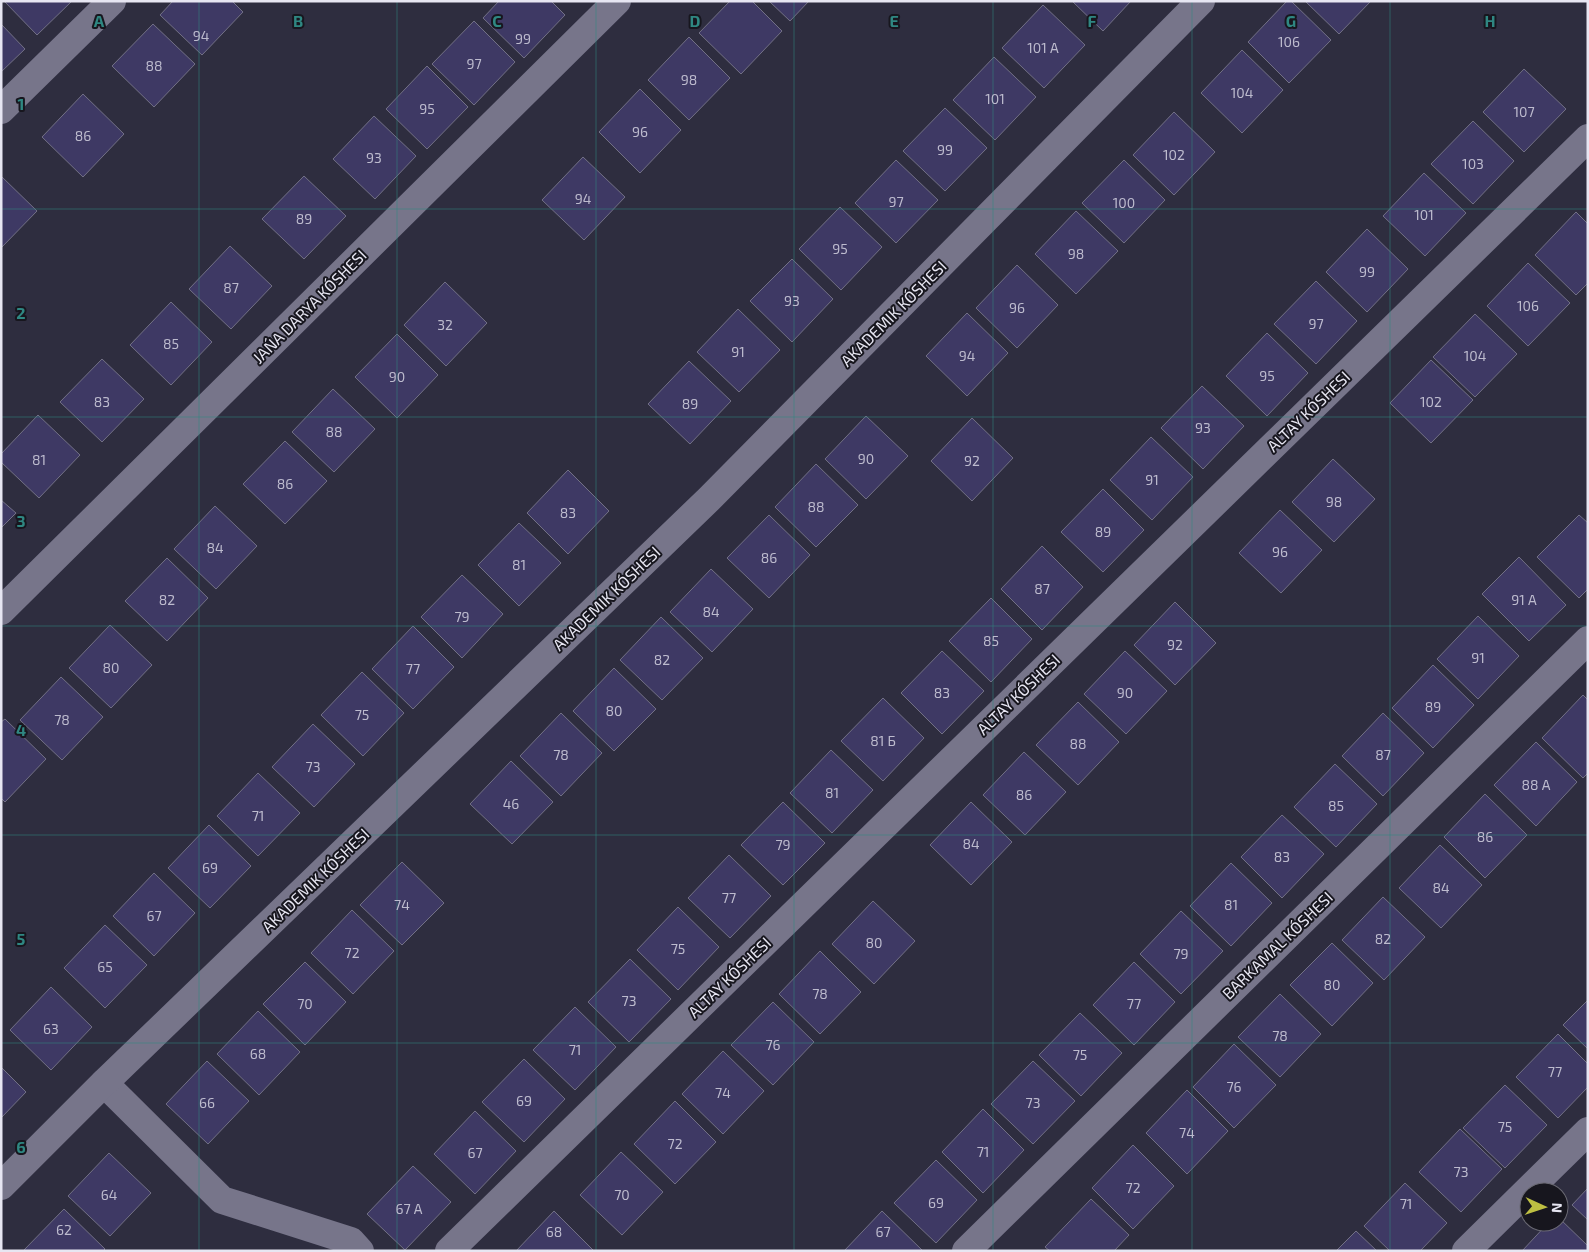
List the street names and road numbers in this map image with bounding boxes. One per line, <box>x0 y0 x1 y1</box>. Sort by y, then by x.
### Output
street label: JAŃA DARYA KÓSHESI <box>248 245 370 367</box>
street label: AKADEMIK KÓSHESI <box>836 256 950 370</box>
street label: ALTAY KÓSHESI <box>1263 367 1353 455</box>
street label: AKADEMIK KÓSHESI <box>548 542 664 654</box>
street label: ALTAY KÓSHESI <box>973 650 1063 738</box>
street label: AKADEMIK KÓSHESI <box>257 824 373 936</box>
street label: BARKAMAL KÓSHESI <box>1218 887 1336 1003</box>
street label: ALTAY KÓSHESI <box>684 933 774 1021</box>

